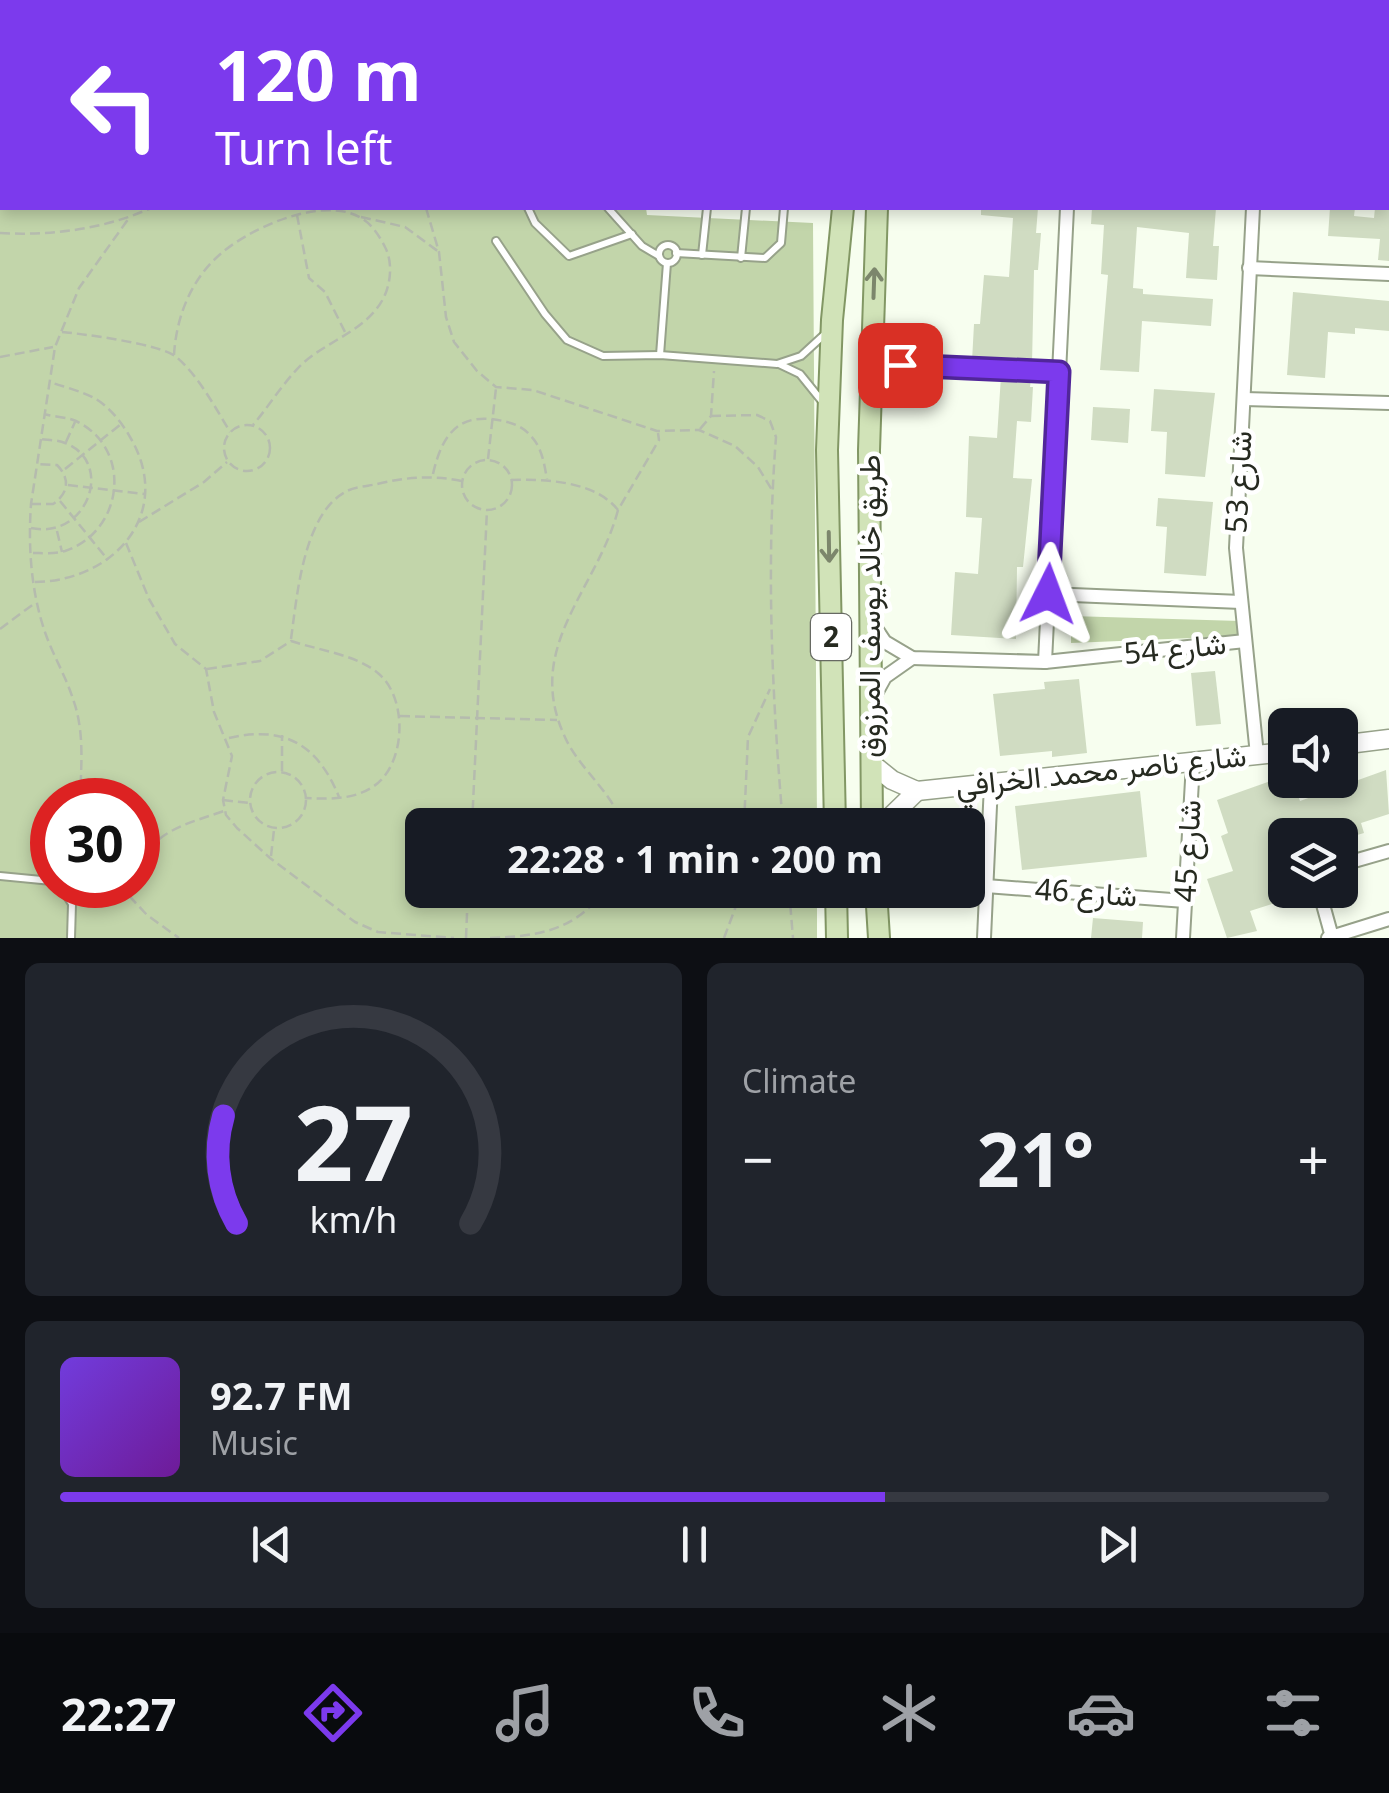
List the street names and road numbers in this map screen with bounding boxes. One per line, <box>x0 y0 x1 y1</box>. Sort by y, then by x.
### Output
street label: شارع 53 <box>1214 430 1262 534</box>
street label: طريق خالد يوسف المرزوق <box>848 454 889 758</box>
road number: 2 <box>811 614 851 660</box>
street label: شارع 54 <box>1122 622 1228 674</box>
street label: شارع ناصر محمد الخرافي <box>953 734 1249 810</box>
street label: شارع 45 <box>1163 799 1211 903</box>
street label: شارع 46 <box>1033 867 1139 917</box>

